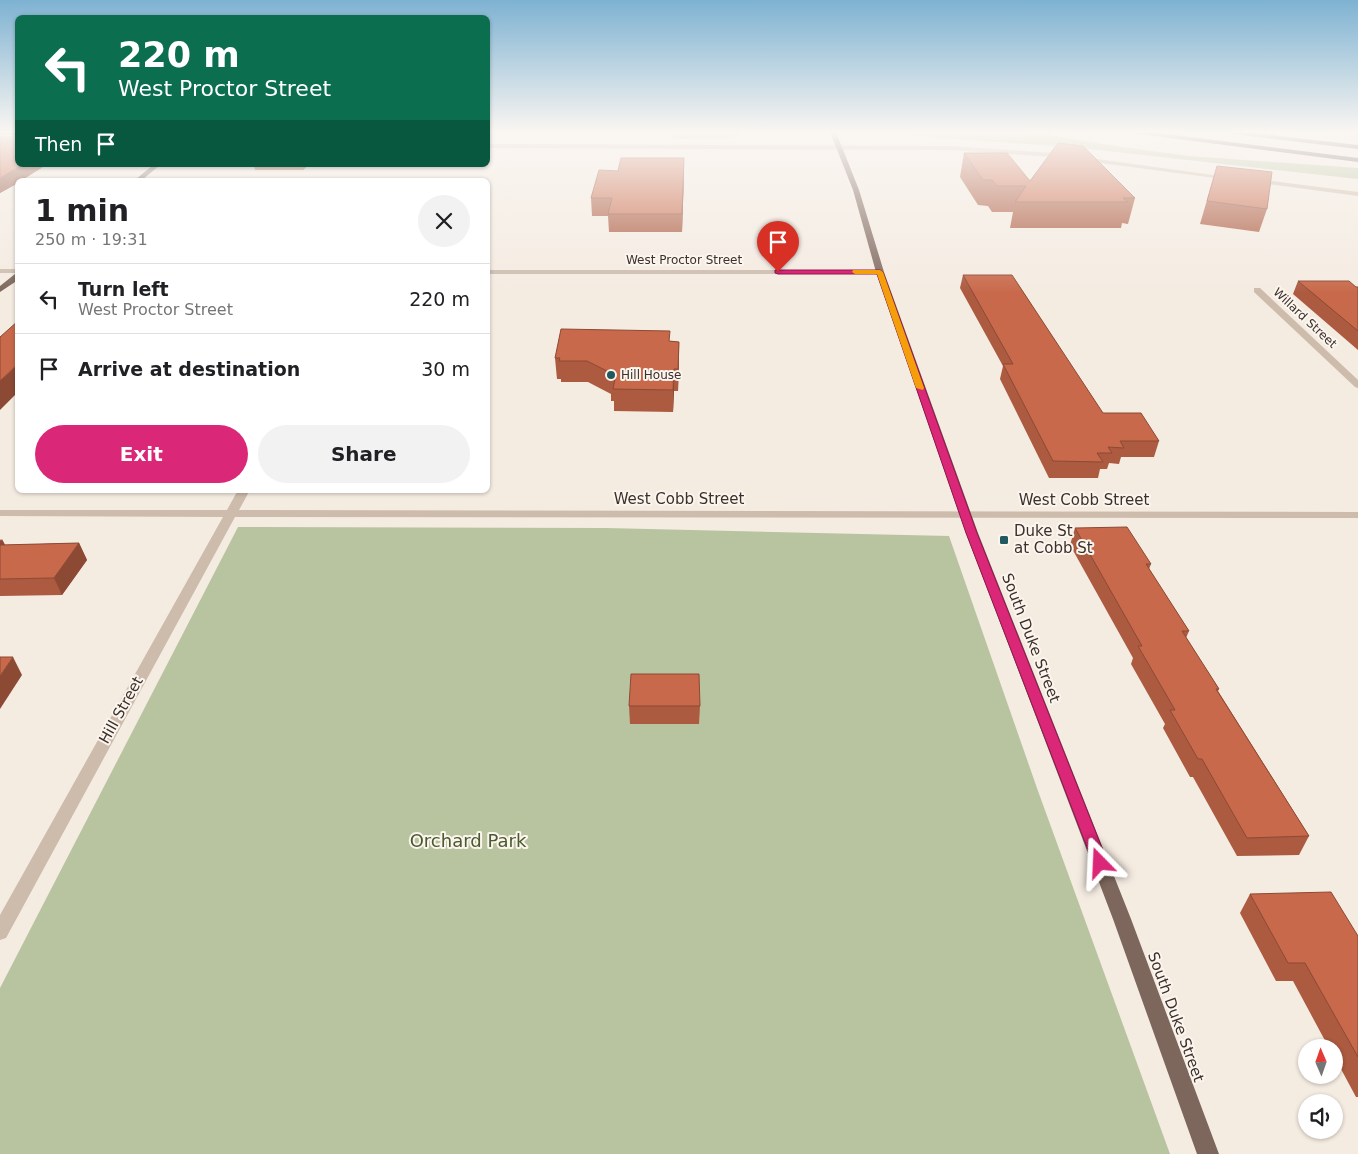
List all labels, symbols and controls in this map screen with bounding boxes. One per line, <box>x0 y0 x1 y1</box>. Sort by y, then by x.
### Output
icon: left <box>35 35 100 100</box>
text: 220 m <box>118 35 240 75</box>
text: West Proctor Street <box>118 76 331 101</box>
icon: arrive <box>92 130 120 158</box>
text: Then <box>35 133 82 155</box>
text: 1 min <box>35 193 129 228</box>
button: close <box>418 195 470 247</box>
pin <box>757 221 799 272</box>
icon: arrive <box>764 228 792 256</box>
text: 250 m · 19:31 <box>35 230 148 249</box>
street label: West Proctor Street <box>626 253 742 267</box>
text: Turn left <box>78 278 169 300</box>
icon: left <box>35 285 63 313</box>
street label: Willard Street <box>1270 285 1340 351</box>
text: 220 m <box>409 288 470 310</box>
text: West Proctor Street <box>78 300 233 319</box>
icon: arrive <box>35 355 63 383</box>
text: Arrive at destination <box>78 358 300 380</box>
text: 30 m <box>421 358 470 380</box>
place label: Hill House <box>621 368 681 382</box>
marker: Hill House <box>605 369 617 381</box>
button: Exit <box>35 425 248 483</box>
button: Share <box>258 425 470 483</box>
street label: West Cobb Street <box>614 490 744 508</box>
street label: West Cobb Street <box>1019 491 1149 509</box>
place label: Duke St at Cobb St <box>1014 522 1093 557</box>
marker: Duke St at Cobb St <box>998 534 1010 546</box>
street label: South Duke Street <box>998 571 1064 705</box>
street label: Hill Street <box>95 673 147 747</box>
park label: Orchard Park <box>410 830 527 851</box>
position arrow <box>1073 836 1125 888</box>
street label: South Duke Street <box>1144 949 1208 1085</box>
north arrow <box>1298 1039 1342 1084</box>
map controls <box>1298 1039 1343 1139</box>
button: sound <box>1298 1094 1343 1139</box>

